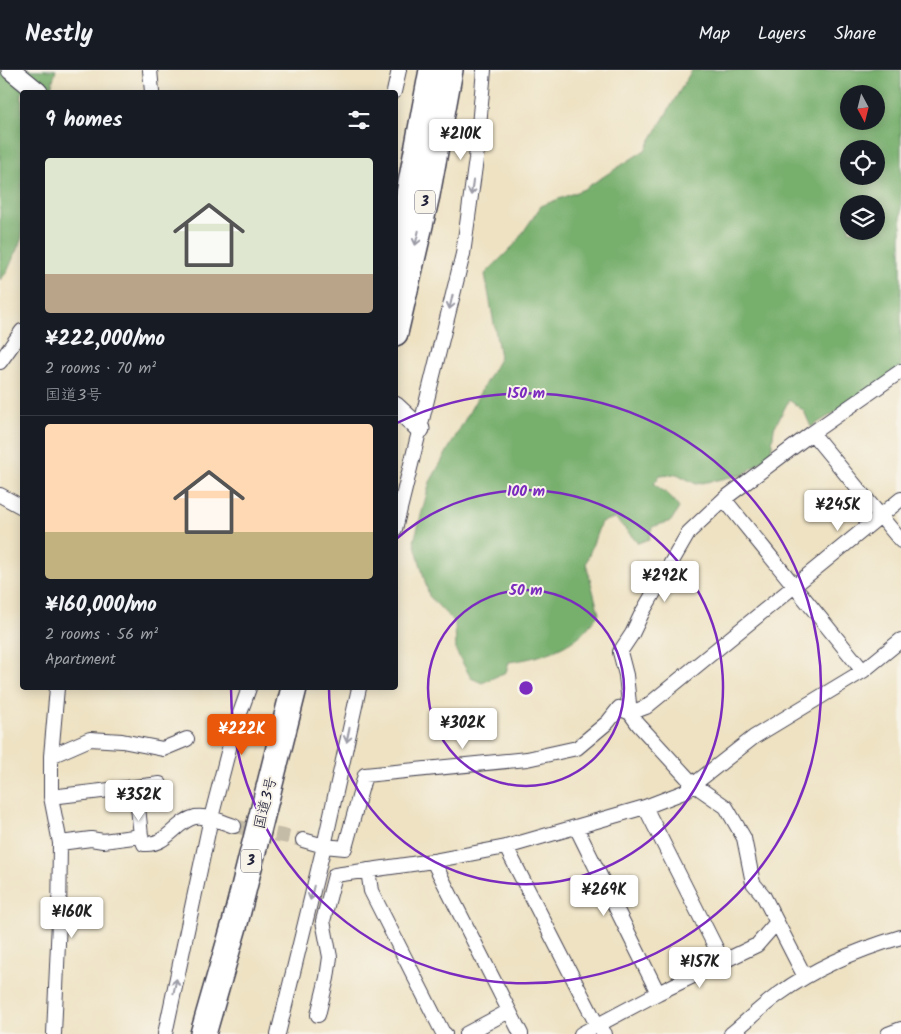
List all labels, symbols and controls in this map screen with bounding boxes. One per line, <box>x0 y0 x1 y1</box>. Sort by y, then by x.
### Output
text: Nestly <box>25 15 93 54</box>
text: Map <box>699 20 730 49</box>
text: Layers <box>758 20 806 49</box>
text: Share <box>834 20 876 49</box>
north arrow <box>840 85 885 130</box>
map controls <box>840 85 885 240</box>
text: 9 homes <box>45 104 122 137</box>
icon: filters <box>345 106 373 134</box>
pin: ¥210K <box>426 118 496 161</box>
text: ¥210K <box>440 122 482 147</box>
button: locate <box>840 140 885 185</box>
one-way arrow <box>467 180 477 196</box>
icon: home <box>164 190 254 280</box>
road number: 3 <box>415 190 435 214</box>
button: layers <box>840 195 885 240</box>
one-way arrow <box>412 230 421 246</box>
one-way arrow <box>446 293 455 309</box>
text: ¥222,000/mo <box>45 323 165 356</box>
text: 2 rooms · 70 m² <box>45 356 156 381</box>
text: 150 m <box>507 382 545 406</box>
text: 国道3号 <box>45 383 102 408</box>
icon: home <box>164 457 254 547</box>
text: 100 m <box>507 480 545 504</box>
pin: ¥245K <box>803 490 873 532</box>
text: ¥245K <box>815 493 861 518</box>
pin: ¥292K <box>630 560 700 603</box>
text: ¥292K <box>642 564 688 589</box>
text: 50 m <box>508 579 543 603</box>
text: ¥160,000/mo <box>45 589 157 622</box>
text: 2 rooms · 56 m² <box>45 622 158 647</box>
text: Apartment <box>45 647 116 672</box>
centre of rings <box>517 679 535 697</box>
pin: ¥302K <box>428 708 498 750</box>
text: ¥302K <box>440 711 486 736</box>
pin: ¥222K <box>207 714 277 756</box>
text: ¥222K <box>218 717 266 742</box>
one-way arrow <box>343 727 352 743</box>
street label: 国道3号 <box>248 774 284 832</box>
pin: ¥352K <box>104 780 174 822</box>
text: ¥352K <box>116 783 162 808</box>
road number: 3 <box>241 849 261 872</box>
pin: ¥269K <box>569 874 639 917</box>
text: ¥269K <box>581 878 627 903</box>
one-way arrow <box>307 885 316 901</box>
pin: ¥160K <box>37 896 107 939</box>
text: ¥160K <box>51 900 93 925</box>
pin: ¥157K <box>665 946 735 989</box>
text: ¥157K <box>680 950 720 975</box>
one-way arrow <box>171 979 180 995</box>

